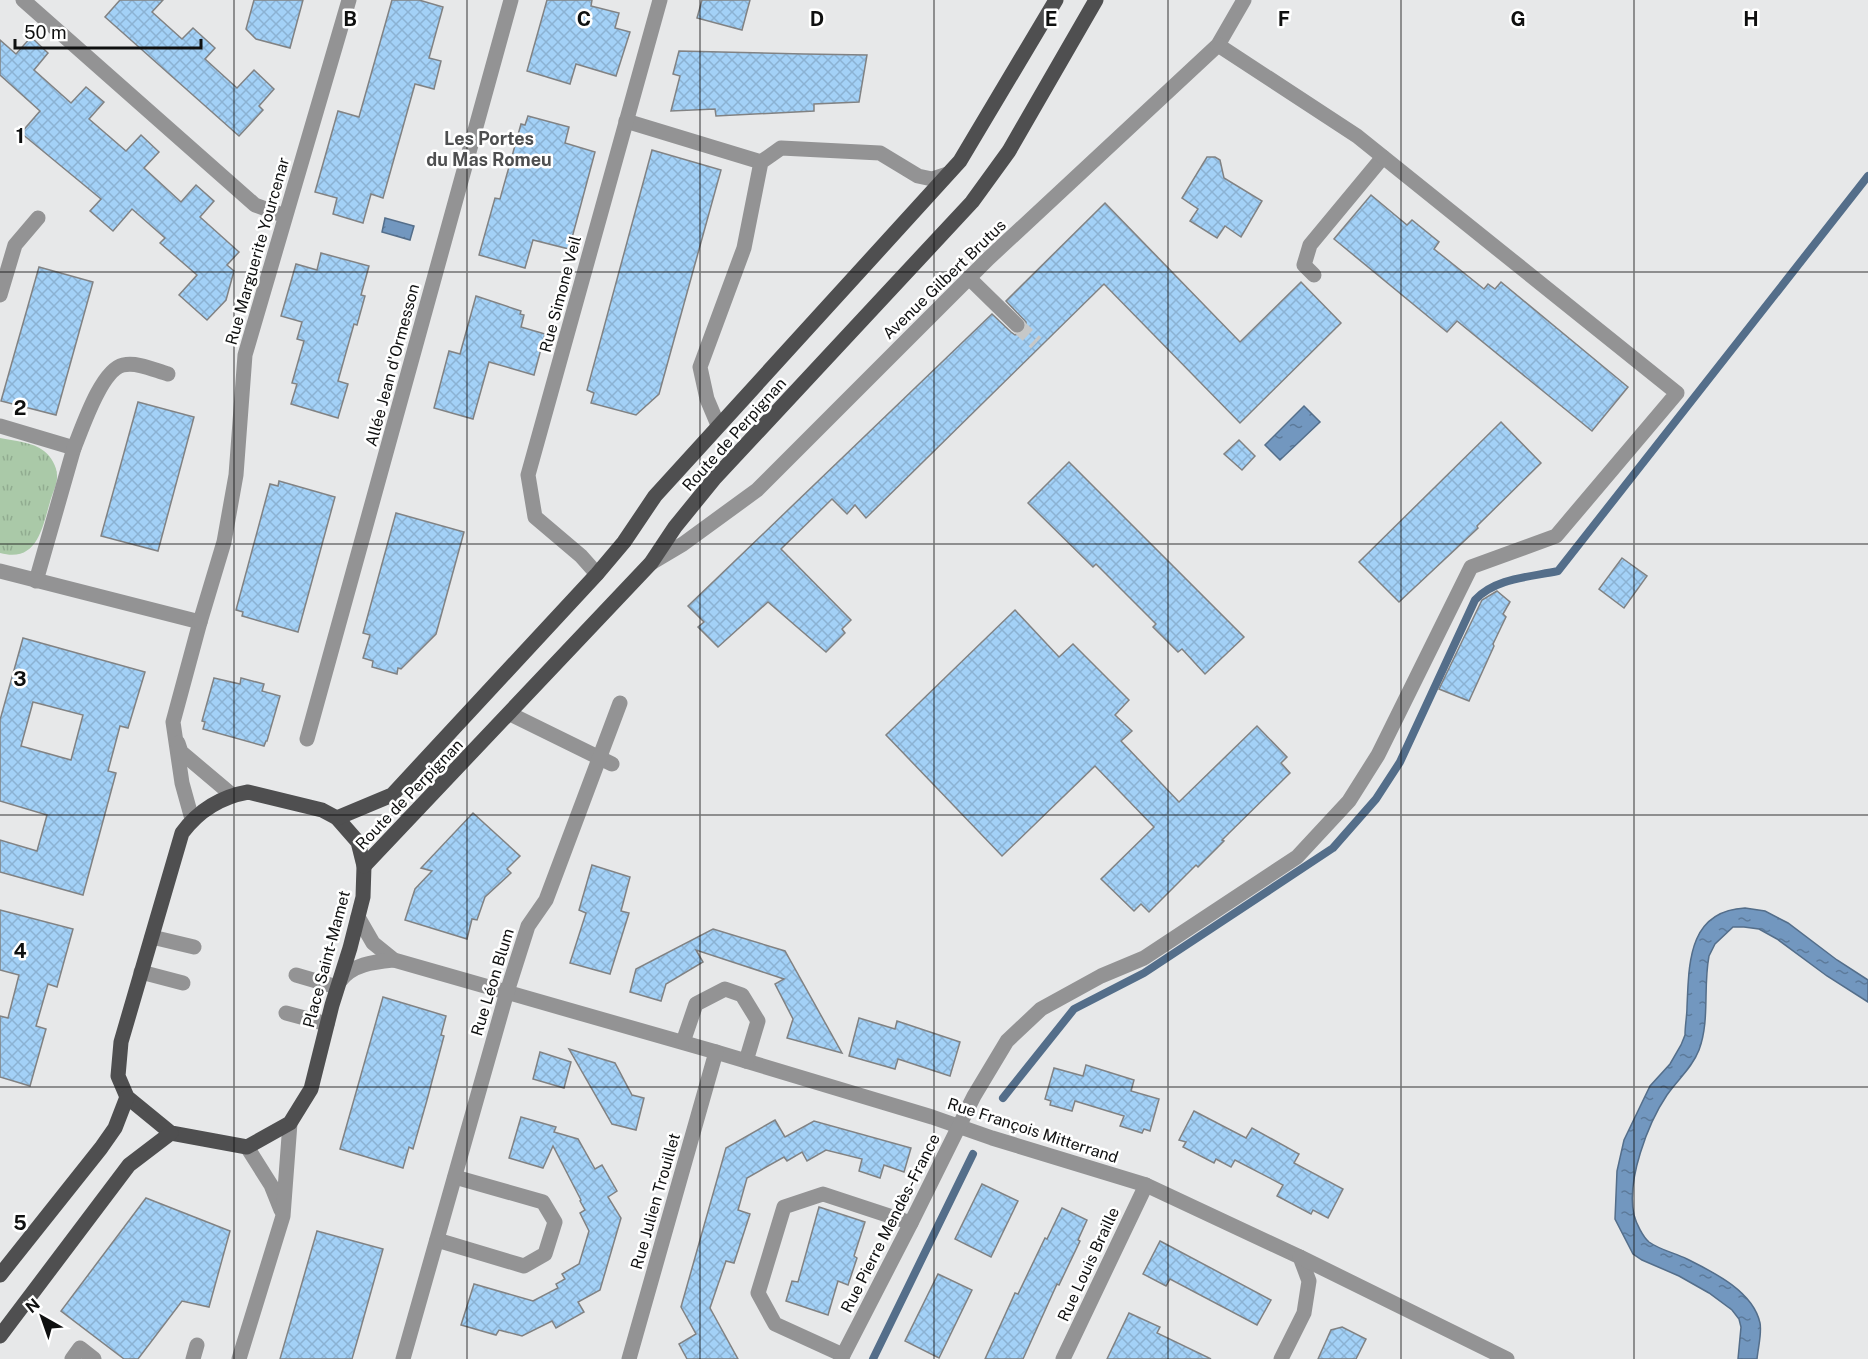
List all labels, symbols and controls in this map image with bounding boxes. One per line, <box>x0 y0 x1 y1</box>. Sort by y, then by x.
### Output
text: B <box>343 7 357 31</box>
text: C <box>577 7 591 31</box>
text: D <box>810 7 824 31</box>
text: E <box>1045 7 1057 31</box>
text: F <box>1278 7 1290 31</box>
text: G <box>1510 7 1526 31</box>
text: H <box>1743 7 1759 31</box>
scale bar <box>15 12 201 50</box>
text: 50 m <box>24 22 67 43</box>
text: 1 <box>16 124 24 148</box>
district label: Les Portes du Mas Romeu <box>426 128 552 170</box>
street label: Rue Marguerite Yourcenar <box>222 155 293 347</box>
street label: Avenue Gilbert Brutus <box>879 216 1010 343</box>
street label: Rue Simone Veil <box>536 233 585 355</box>
street label: Allée Jean d'Ormesson <box>362 282 423 449</box>
street label: Route de Perpignan <box>678 374 790 495</box>
text: 2 <box>14 396 26 420</box>
text: 3 <box>13 667 27 691</box>
street label: Route de Perpignan <box>352 735 467 853</box>
street label: Place Saint-Mamet <box>299 888 354 1030</box>
street label: Rue Léon Blum <box>467 926 518 1038</box>
text: 4 <box>13 939 27 963</box>
street label: Rue François Mitterrand <box>945 1094 1121 1167</box>
street label: Rue Julien Trouillet <box>627 1131 684 1271</box>
street label: Rue Pierre Mendès-France <box>837 1131 944 1316</box>
street label: Rue Louis Braille <box>1054 1204 1123 1324</box>
text: 5 <box>13 1211 27 1235</box>
north arrow <box>12 1287 72 1347</box>
text: N <box>22 1295 44 1317</box>

